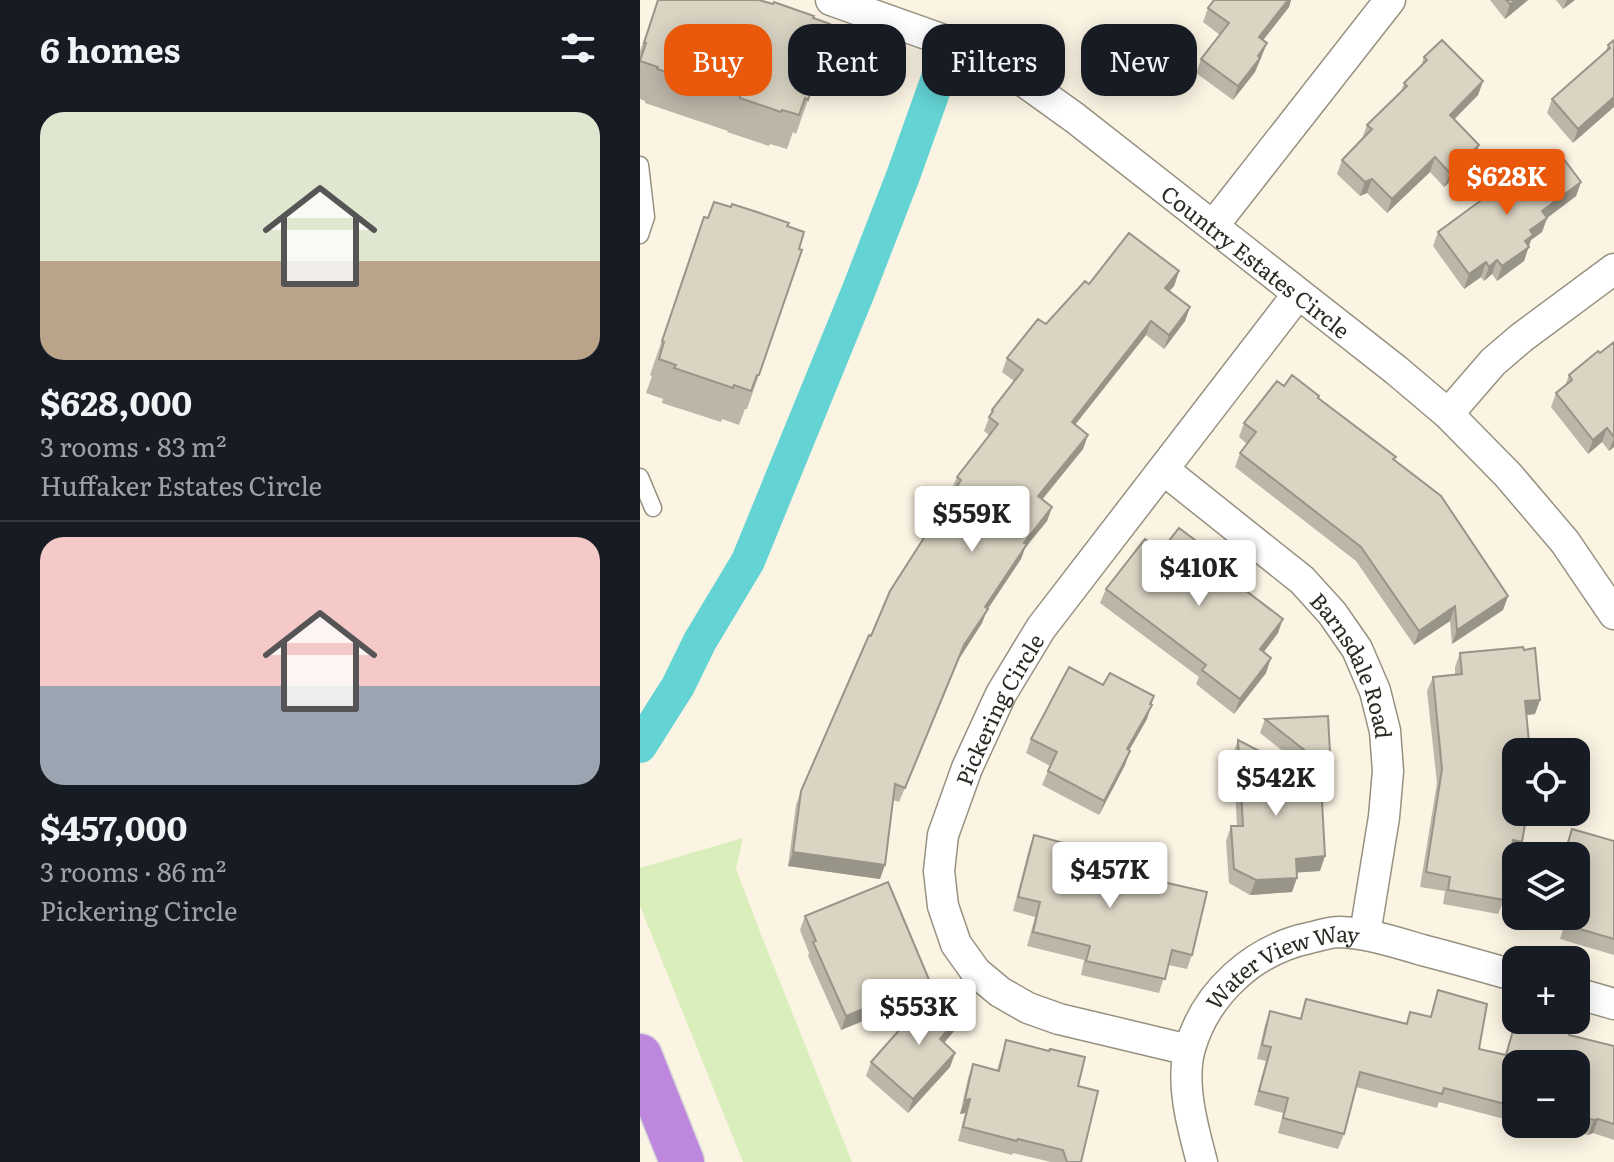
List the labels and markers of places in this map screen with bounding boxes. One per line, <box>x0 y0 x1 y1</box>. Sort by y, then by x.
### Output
pin: $628K <box>1451 149 1563 217</box>
pin: $559K <box>916 486 1028 554</box>
pin: $410K <box>1143 540 1255 608</box>
pin: $542K <box>1220 750 1332 818</box>
pin: $457K <box>1054 842 1166 910</box>
pin: $553K <box>863 979 975 1047</box>

